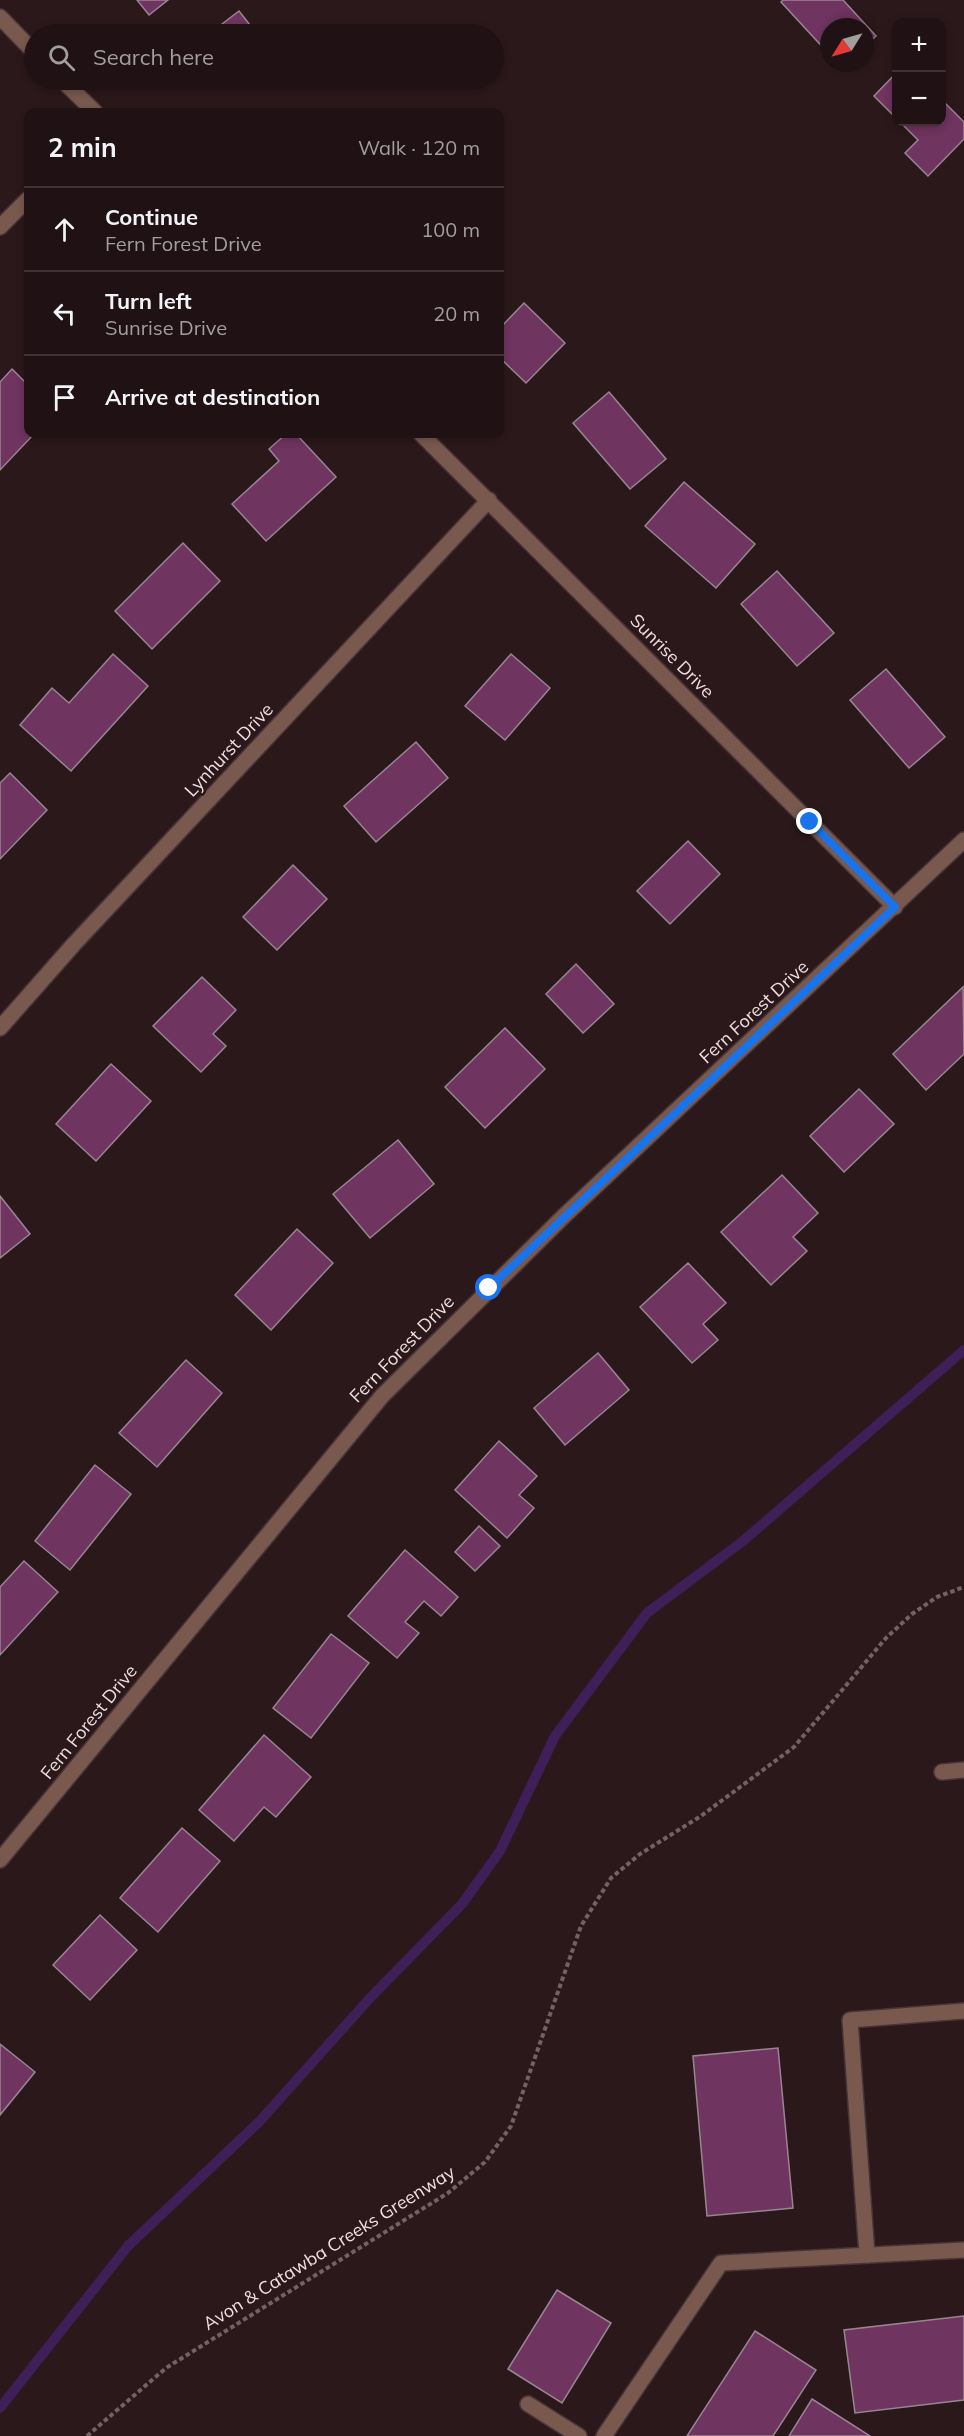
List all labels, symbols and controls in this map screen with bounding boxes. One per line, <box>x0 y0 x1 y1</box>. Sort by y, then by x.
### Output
north arrow <box>820 18 874 72</box>
map controls <box>892 18 946 126</box>
button: + <box>892 18 946 72</box>
search box <box>24 24 504 90</box>
icon: search <box>45 41 78 74</box>
text: Search here <box>93 43 214 71</box>
button: − <box>892 72 946 126</box>
text: 2 min <box>48 131 117 164</box>
text: Walk · 120 m <box>358 135 480 160</box>
text: Continue <box>105 203 198 231</box>
icon: ahead <box>48 213 81 246</box>
text: 100 m <box>421 217 480 242</box>
text: Fern Forest Drive <box>105 231 262 256</box>
text: Turn left <box>105 287 192 315</box>
icon: left <box>48 297 81 330</box>
text: 20 m <box>433 301 480 326</box>
text: Sunrise Drive <box>105 315 227 340</box>
icon: arrive <box>48 381 81 414</box>
text: Arrive at destination <box>105 383 320 411</box>
street label: Sunrise Drive <box>625 609 719 703</box>
street label: Lynhurst Drive <box>179 698 278 801</box>
route end <box>796 808 822 834</box>
street label: Fern Forest Drive <box>694 955 813 1068</box>
route start <box>475 1274 501 1300</box>
street label: Fern Forest Drive <box>344 1290 459 1407</box>
street label: Fern Forest Drive <box>35 1660 142 1784</box>
street label: Avon & Catawba Creeks Greenway <box>199 2160 459 2335</box>

